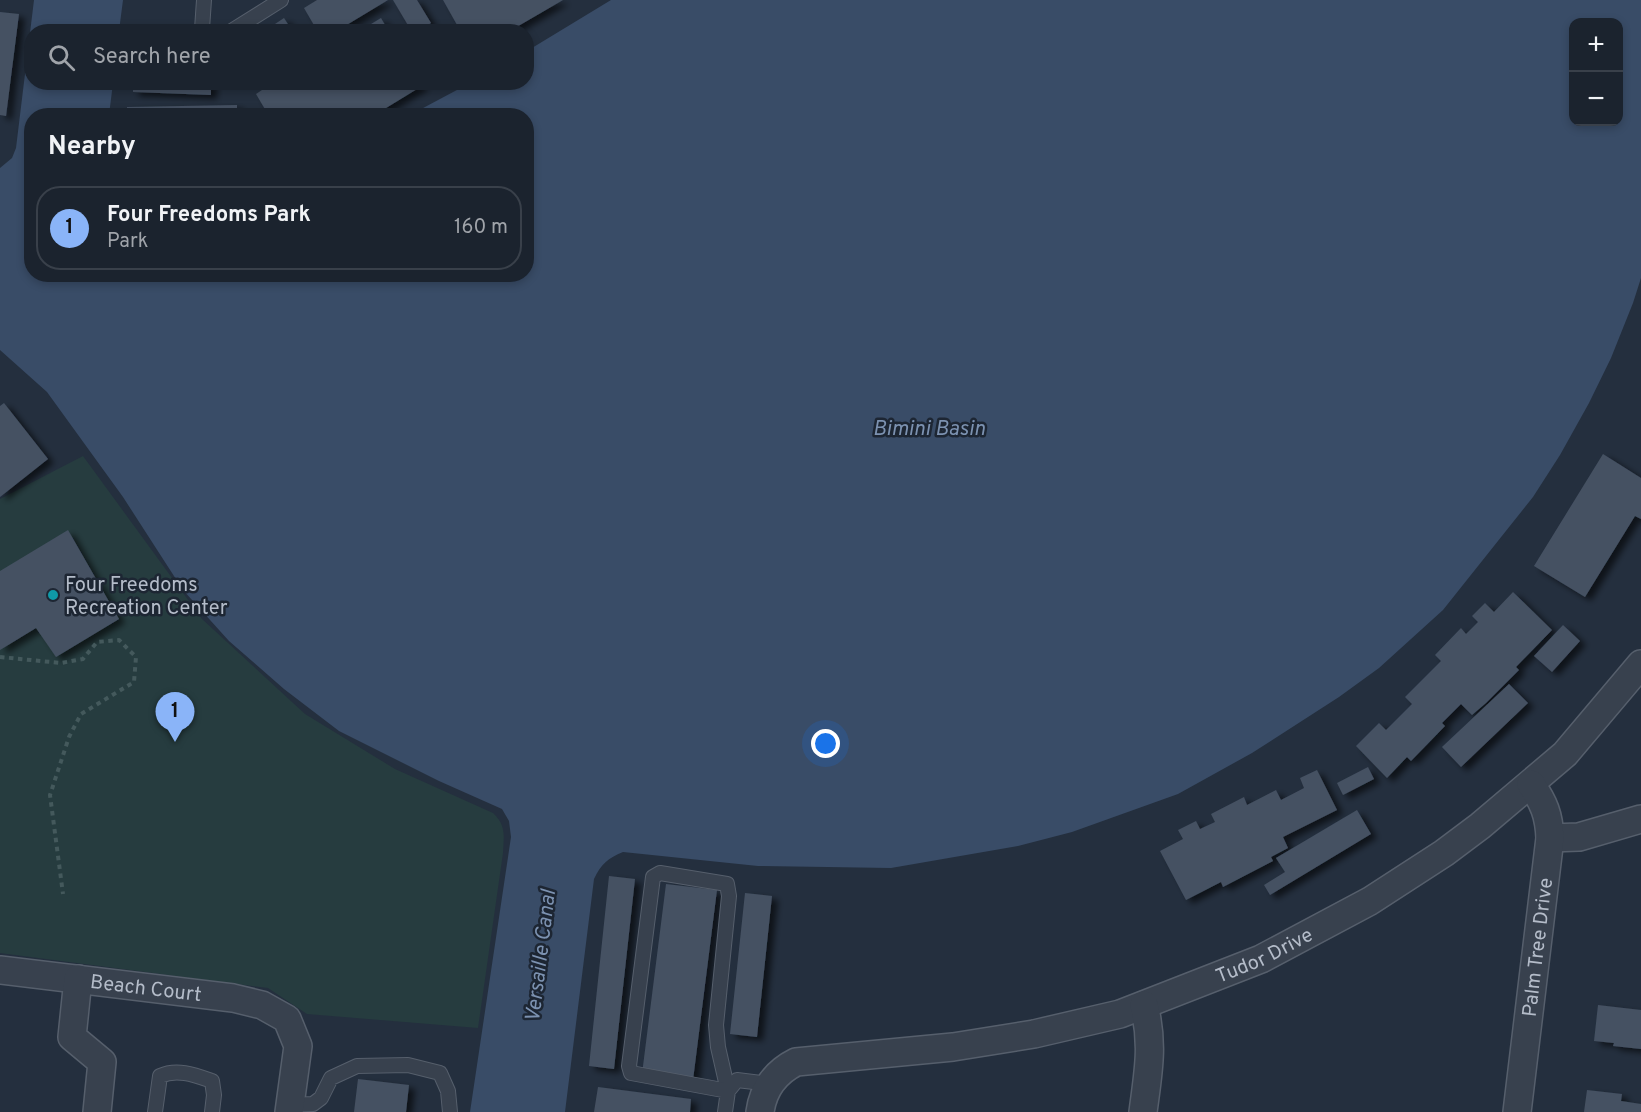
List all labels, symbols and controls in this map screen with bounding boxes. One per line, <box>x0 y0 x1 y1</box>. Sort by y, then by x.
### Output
map controls <box>1569 18 1623 126</box>
button: + <box>1569 18 1623 72</box>
search box <box>24 24 534 90</box>
icon: search <box>45 41 78 74</box>
text: Search here <box>93 44 211 71</box>
button: − <box>1569 72 1623 126</box>
text: Nearby <box>48 131 136 164</box>
text: Four Freedoms Park <box>107 202 311 229</box>
text: 1 <box>66 215 74 241</box>
text: 160 m <box>454 215 508 241</box>
text: Park <box>107 229 148 255</box>
water label: Bimini Basin <box>873 416 986 443</box>
place label: Four Freedoms Recreation Center <box>65 573 228 622</box>
marker: Four Freedoms Recreation Center <box>46 588 60 602</box>
pin: 1 <box>156 692 195 742</box>
your location <box>811 729 840 758</box>
street label: Palm Tree Drive <box>1518 876 1560 1019</box>
water label: Versaille Canal <box>520 887 563 1024</box>
street label: Tudor Drive <box>1212 923 1318 990</box>
street label: Beach Court <box>89 970 203 1009</box>

